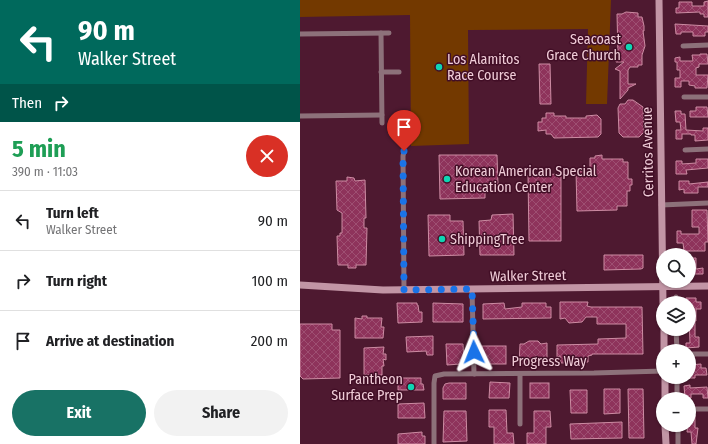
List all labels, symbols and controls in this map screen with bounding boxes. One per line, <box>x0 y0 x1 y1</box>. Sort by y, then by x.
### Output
text: 90 m <box>78 14 135 47</box>
icon: left <box>12 16 64 68</box>
place label: Seacoast Grace Church <box>546 31 621 64</box>
marker: Seacoast Grace Church <box>624 42 634 52</box>
text: Walker Street <box>78 48 176 70</box>
place label: Los Alamitos Race Course <box>447 51 519 84</box>
marker: Los Alamitos Race Course <box>434 62 444 72</box>
icon: right <box>50 92 72 114</box>
text: Then <box>12 94 42 112</box>
street label: Cerritos Avenue <box>639 107 657 197</box>
pin <box>387 110 421 151</box>
icon: arrive <box>393 116 415 138</box>
text: 5 min <box>12 135 66 163</box>
button: close <box>246 135 288 177</box>
place label: Korean American Special Education Center <box>455 163 597 196</box>
text: 390 m · 11:03 <box>12 164 78 179</box>
marker: Korean American Special Education Center <box>442 174 452 184</box>
text: Turn left <box>46 204 99 222</box>
icon: left <box>12 210 34 232</box>
text: 90 m <box>258 212 288 230</box>
text: Walker Street <box>46 222 117 237</box>
place label: ShippingTree <box>450 231 525 248</box>
marker: ShippingTree <box>437 234 447 244</box>
map controls <box>656 248 696 432</box>
button: search <box>656 248 696 288</box>
street label: Walker Street <box>490 267 567 285</box>
icon: right <box>12 270 34 292</box>
text: Turn right <box>46 272 107 290</box>
text: 100 m <box>251 272 288 290</box>
button: layers <box>656 296 696 336</box>
icon: arrive <box>12 330 34 352</box>
position arrow <box>453 331 495 373</box>
text: Arrive at destination <box>46 332 174 350</box>
text: 200 m <box>251 332 288 350</box>
button: + <box>656 344 696 384</box>
street label: Progress Way <box>512 353 587 370</box>
place label: Pantheon Surface Prep <box>331 371 403 404</box>
marker: Pantheon Surface Prep <box>406 382 416 392</box>
button: Exit <box>12 390 146 436</box>
button: Share <box>154 390 288 436</box>
button: − <box>656 392 696 432</box>

